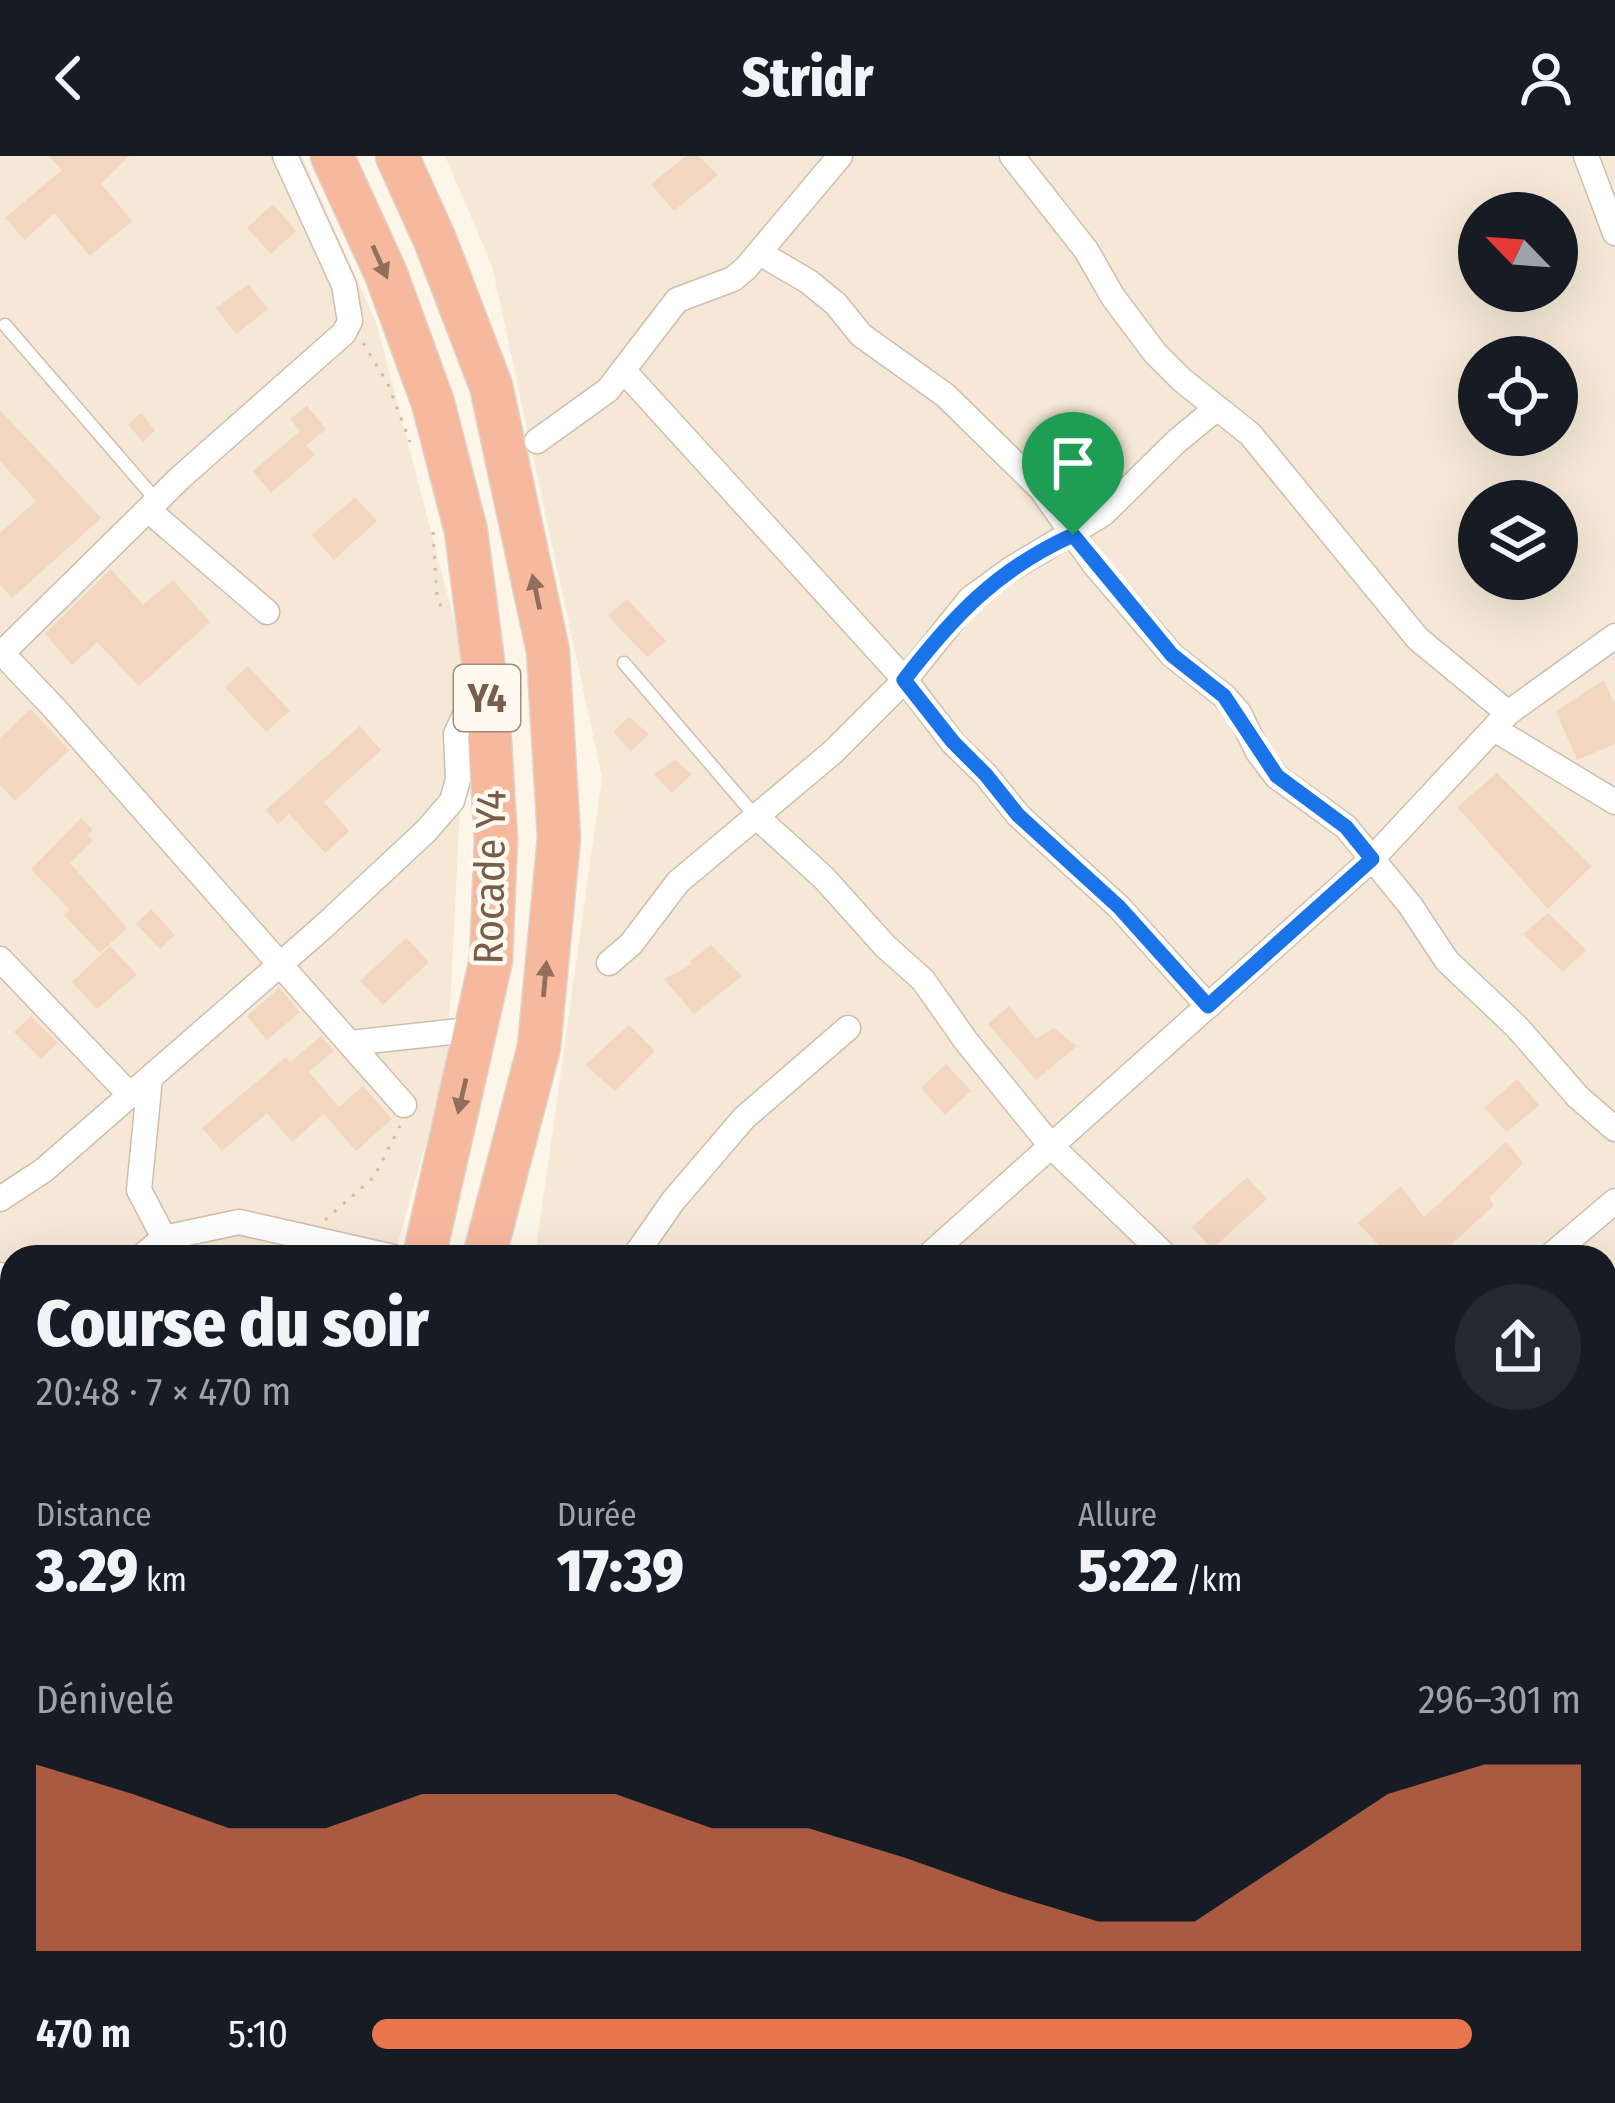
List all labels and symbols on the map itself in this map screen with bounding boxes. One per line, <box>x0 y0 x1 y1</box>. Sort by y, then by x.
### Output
north arrow <box>1458 192 1578 312</box>
one-way arrow <box>371 245 391 280</box>
pin <box>1022 412 1124 535</box>
one-way arrow <box>525 572 544 610</box>
road number: Y4 <box>454 665 520 731</box>
street label: Rocade Y4 <box>463 789 517 965</box>
one-way arrow <box>536 960 555 998</box>
one-way arrow <box>452 1077 471 1114</box>

